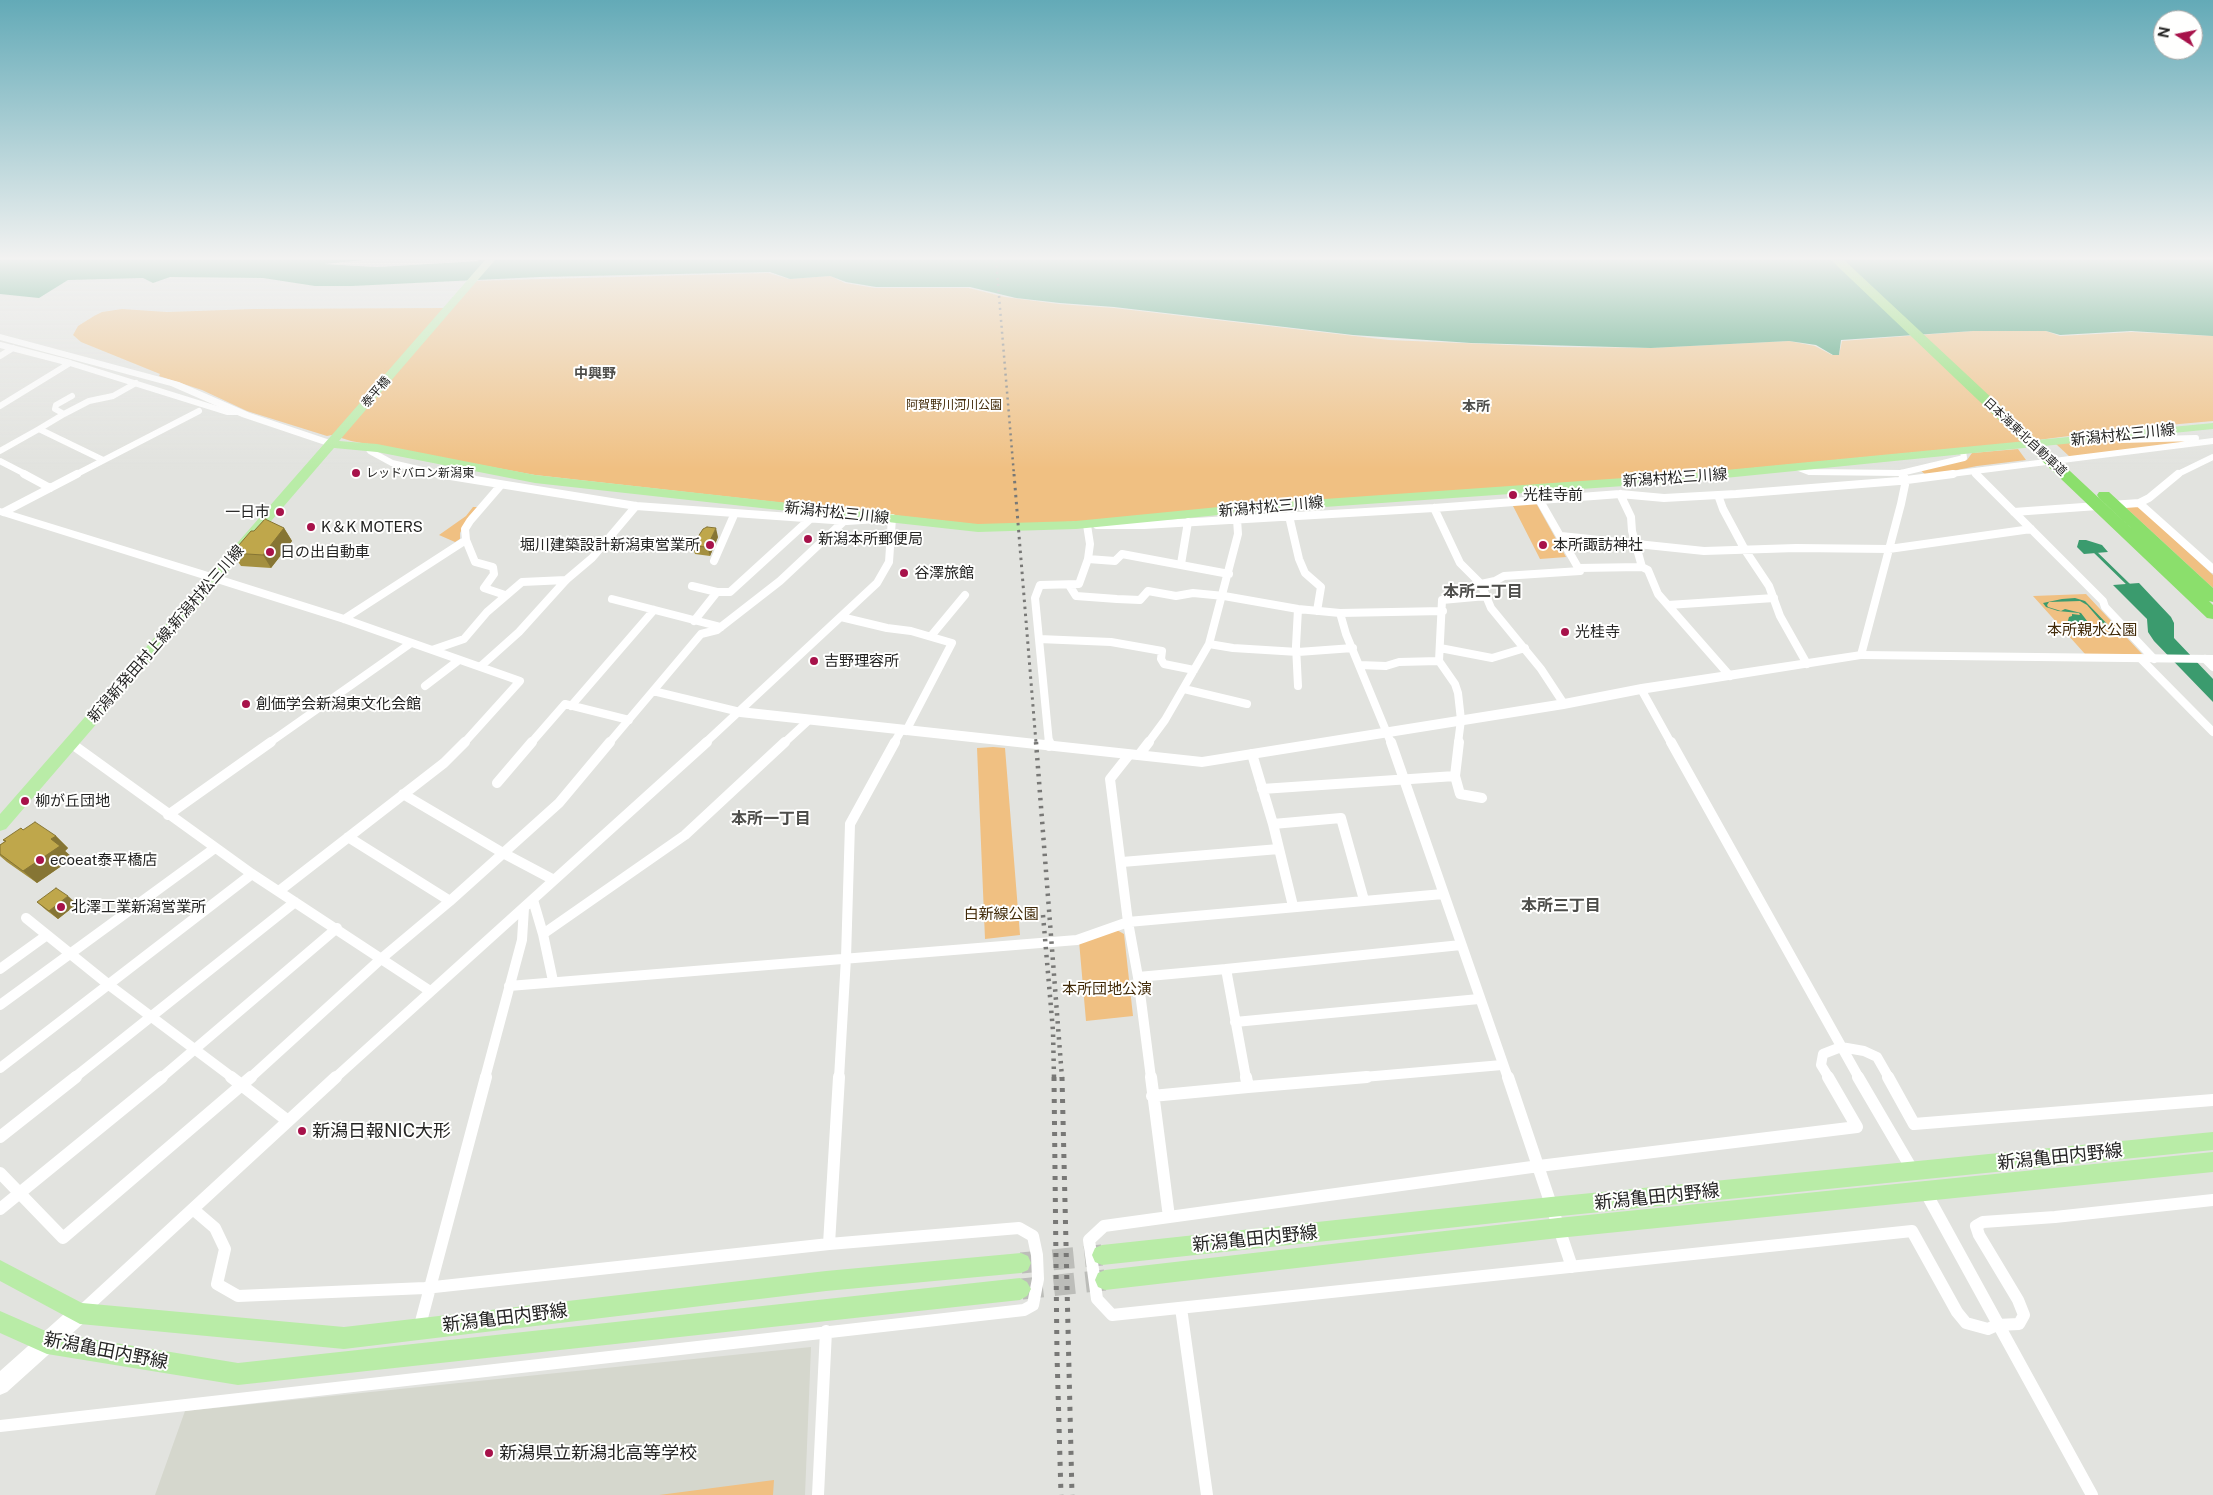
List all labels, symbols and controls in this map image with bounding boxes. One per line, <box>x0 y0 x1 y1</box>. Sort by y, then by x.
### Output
north arrow <box>2153 10 2203 60</box>
text: N <box>2155 25 2173 39</box>
district label: 中興野 <box>574 366 616 382</box>
street label: 泰平橋 <box>359 374 393 410</box>
street label: 日本海東北自動車道 <box>1981 395 2069 479</box>
park label: 阿賀野川河川公園 <box>906 398 1002 412</box>
district label: 本所 <box>1462 399 1490 415</box>
street label: 新潟村松三川線 <box>2070 421 2176 449</box>
street label: 新潟村松三川線 <box>1622 465 1728 491</box>
place label: レッドバロン新潟東 <box>366 466 474 480</box>
marker: レッドバロン新潟東 <box>350 467 362 479</box>
place label: 光桂寺前 <box>1523 486 1583 504</box>
marker: 光桂寺前 <box>1507 489 1519 501</box>
street label: 新潟村松三川線 <box>1218 493 1324 521</box>
street label: 新潟村松三川線 <box>784 499 890 527</box>
place label: 一日市 <box>225 503 270 521</box>
marker: 一日市 <box>274 506 286 518</box>
place label: K＆K MOTERS <box>321 518 423 536</box>
marker: K＆K MOTERS <box>305 521 317 533</box>
place label: 新潟本所郵便局 <box>818 530 923 548</box>
marker: 新潟本所郵便局 <box>802 533 814 545</box>
place label: 堀川建築設計新潟東営業所 <box>520 536 700 554</box>
place label: 本所諏訪神社 <box>1553 536 1643 554</box>
marker: 堀川建築設計新潟東営業所 <box>704 539 716 551</box>
marker: 本所諏訪神社 <box>1537 539 1549 551</box>
street label: 新潟新発田村上線;新潟村松三川線 <box>84 542 248 726</box>
place label: 日の出自動車 <box>280 543 370 561</box>
marker: 日の出自動車 <box>264 546 276 558</box>
place label: 谷澤旅館 <box>914 564 974 582</box>
marker: 谷澤旅館 <box>898 567 910 579</box>
district label: 本所二丁目 <box>1443 582 1523 602</box>
park label: 本所親水公園 <box>2047 621 2137 639</box>
place label: 光桂寺 <box>1575 623 1620 641</box>
marker: 光桂寺 <box>1559 626 1571 638</box>
place label: 吉野理容所 <box>824 652 899 670</box>
marker: 吉野理容所 <box>808 655 820 667</box>
place label: 創価学会新潟東文化会館 <box>256 695 421 713</box>
marker: 創価学会新潟東文化会館 <box>240 698 252 710</box>
place label: 柳が丘団地 <box>35 792 110 810</box>
marker: 柳が丘団地 <box>19 795 31 807</box>
district label: 本所一丁目 <box>731 809 811 829</box>
place label: ecoeat泰平橋店 <box>50 851 157 869</box>
marker: ecoeat泰平橋店 <box>34 854 46 866</box>
district label: 本所三丁目 <box>1521 896 1601 916</box>
place label: 北澤工業新潟営業所 <box>71 898 206 916</box>
marker: 北澤工業新潟営業所 <box>55 901 67 913</box>
park label: 白新線公園 <box>964 905 1038 923</box>
park label: 本所団地公演 <box>1062 980 1152 998</box>
place label: 新潟日報NIC大形 <box>312 1120 451 1142</box>
marker: 新潟日報NIC大形 <box>296 1125 308 1137</box>
street label: 新潟亀田内野線 <box>1996 1140 2124 1174</box>
street label: 新潟亀田内野線 <box>1593 1180 1721 1214</box>
street label: 新潟亀田内野線 <box>1191 1222 1319 1256</box>
street label: 新潟亀田内野線 <box>441 1300 569 1336</box>
street label: 新潟亀田内野線 <box>42 1328 170 1374</box>
place label: 新潟県立新潟北高等学校 <box>499 1442 697 1464</box>
marker: 新潟県立新潟北高等学校 <box>483 1447 495 1459</box>

